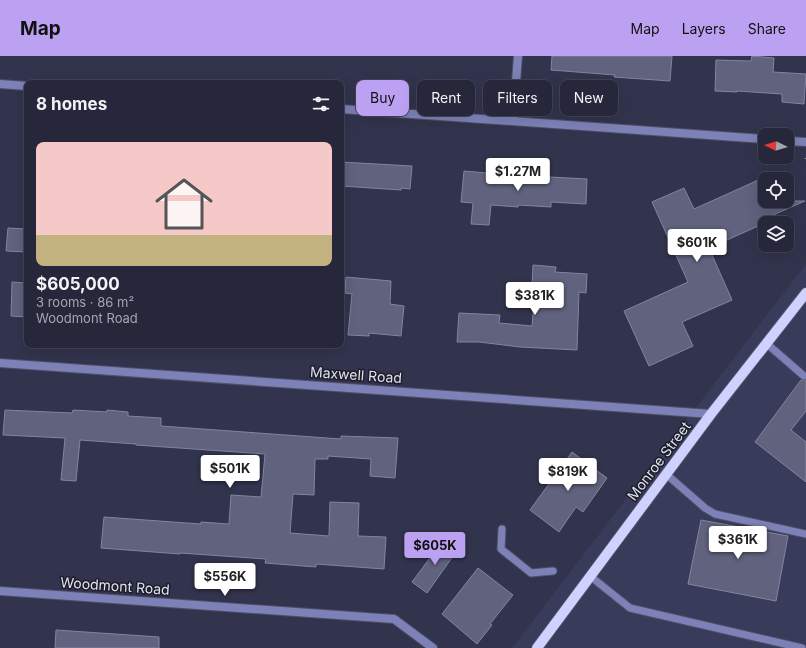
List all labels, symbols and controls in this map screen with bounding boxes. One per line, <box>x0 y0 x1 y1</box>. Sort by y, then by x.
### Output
text: Map <box>20 17 61 40</box>
text: Map <box>631 20 660 37</box>
text: Layers <box>682 20 726 37</box>
text: Share <box>748 20 786 37</box>
chip: Buy <box>356 80 409 116</box>
chip: Rent <box>417 80 475 116</box>
chip: Filters <box>483 80 552 116</box>
chip: New <box>560 80 618 116</box>
icon: filters <box>310 93 332 115</box>
text: 8 homes <box>36 94 107 114</box>
north arrow <box>758 128 794 164</box>
map controls <box>758 128 794 252</box>
pin: $1.27M <box>485 158 551 192</box>
text: $1.27M <box>495 163 541 179</box>
icon: home <box>148 168 220 240</box>
button: locate <box>758 172 794 208</box>
button: layers <box>758 216 794 252</box>
pin: $601K <box>669 229 725 263</box>
text: $601K <box>677 234 717 250</box>
text: $605,000 <box>36 274 120 294</box>
pin: $381K <box>507 282 563 316</box>
text: $381K <box>515 287 555 303</box>
text: 3 rooms · 86 m² <box>36 294 134 310</box>
text: Woodmont Road <box>36 310 138 326</box>
street label: Maxwell Road <box>310 363 403 386</box>
street label: Monroe Street <box>623 418 694 503</box>
pin: $501K <box>202 455 258 489</box>
pin: $819K <box>540 458 596 492</box>
text: $501K <box>210 460 250 476</box>
text: $819K <box>548 463 588 479</box>
pin: $361K <box>710 526 766 560</box>
text: $361K <box>718 531 758 547</box>
pin: $605K <box>407 532 463 566</box>
text: $605K <box>413 537 457 553</box>
pin: $556K <box>197 563 253 597</box>
text: $556K <box>204 568 246 584</box>
street label: Woodmont Road <box>60 573 170 598</box>

